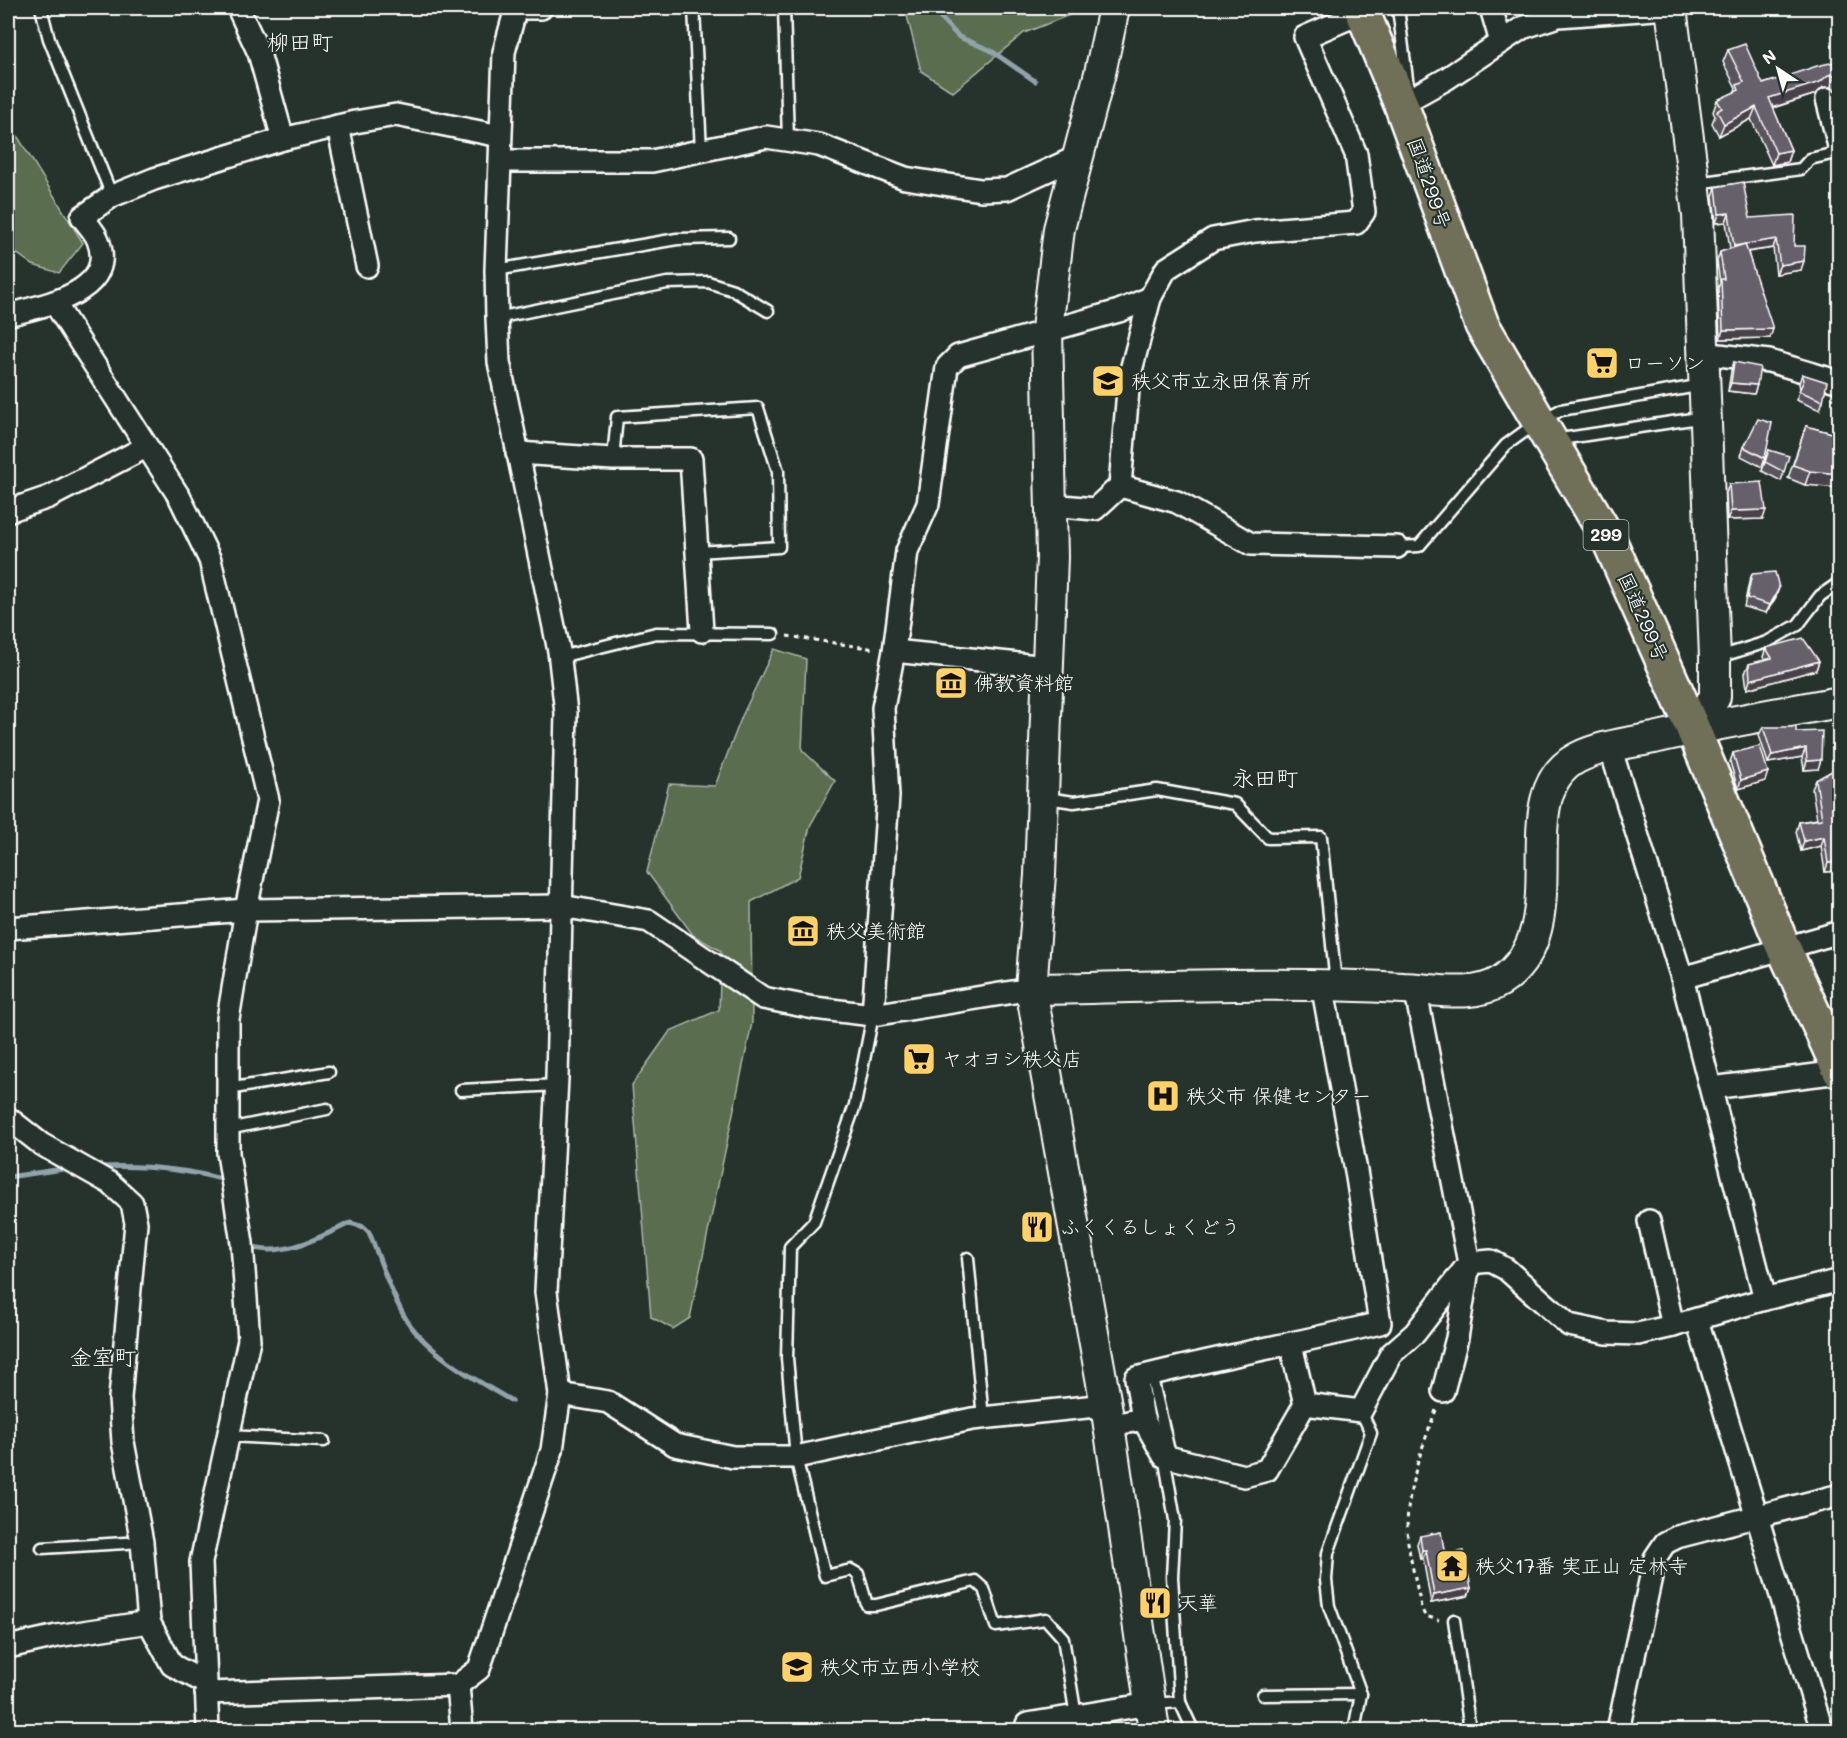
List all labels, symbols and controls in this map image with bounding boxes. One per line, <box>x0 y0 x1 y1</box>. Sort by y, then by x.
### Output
district label: 柳田町 <box>267 27 333 56</box>
north arrow <box>1748 39 1808 99</box>
text: N <box>1758 44 1780 69</box>
street label: 国道299号 <box>1402 134 1458 232</box>
supermarket icon: ローソン <box>1584 345 1620 381</box>
place label: ローソン <box>1625 349 1705 375</box>
school or university icon: 秩父市立永田保育所 <box>1090 363 1126 399</box>
place label: 秩父市立永田保育所 <box>1131 367 1311 393</box>
road number: 299 <box>1584 520 1628 550</box>
street label: 国道299号 <box>1613 568 1675 665</box>
museum icon: 佛教資料館 <box>933 665 969 701</box>
place label: 佛教資料館 <box>974 669 1074 695</box>
district label: 永田町 <box>1232 763 1298 792</box>
museum icon: 秩父美術館 <box>785 913 821 949</box>
place label: 秩父美術館 <box>826 917 926 943</box>
supermarket icon: ヤオヨシ秩父店 <box>901 1041 937 1077</box>
place label: ヤオヨシ秩父店 <box>942 1045 1082 1071</box>
hospital icon: 秩父市 保健センター <box>1145 1078 1181 1114</box>
place label: 秩父市 保健センター <box>1186 1082 1372 1108</box>
restaurant icon: ふくくるしょくどう <box>1019 1209 1055 1245</box>
place label: ふくくるしょくどう <box>1060 1213 1240 1239</box>
district label: 金室町 <box>70 1342 136 1371</box>
temple icon: 秩父17番 実正山 定林寺 <box>1434 1548 1470 1584</box>
place label: 秩父17番 実正山 定林寺 <box>1475 1552 1688 1578</box>
restaurant icon: 天華 <box>1137 1585 1173 1621</box>
place label: 天華 <box>1178 1589 1218 1615</box>
school or university icon: 秩父市立西小学校 <box>779 1649 815 1685</box>
place label: 秩父市立西小学校 <box>820 1653 980 1679</box>

